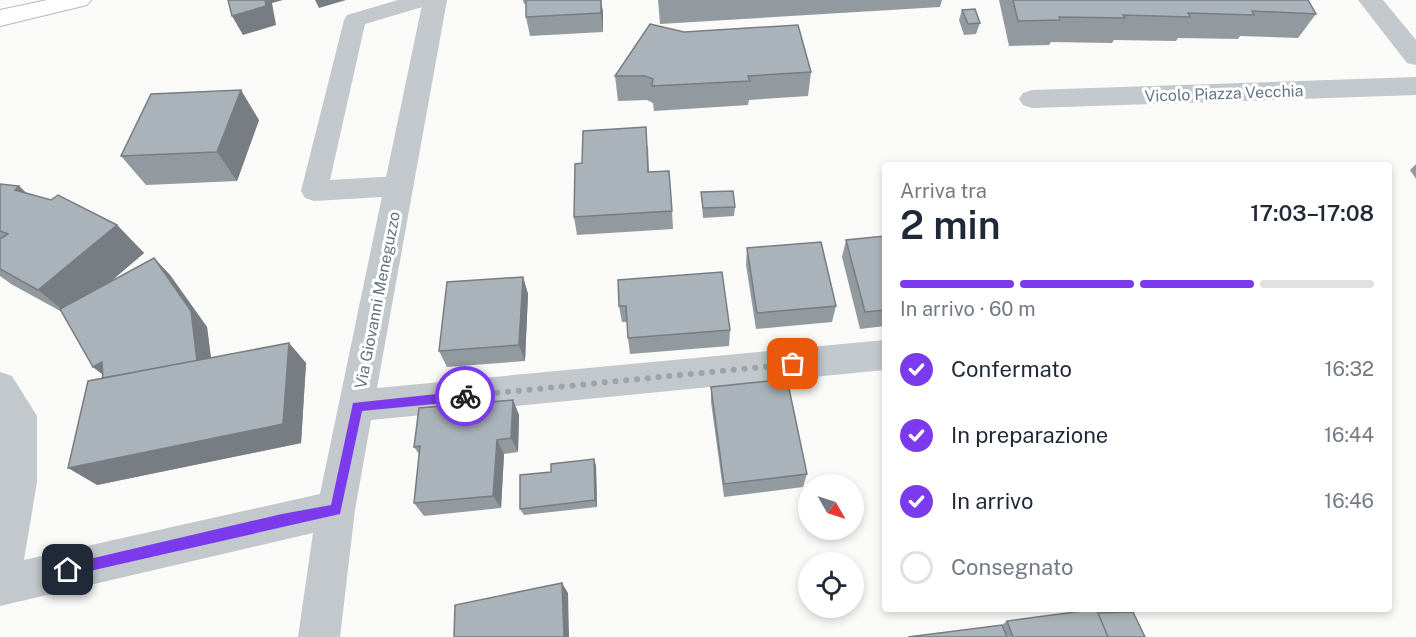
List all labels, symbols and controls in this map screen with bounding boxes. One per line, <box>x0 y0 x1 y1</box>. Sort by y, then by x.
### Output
street label: Vicolo Piazza Vecchia <box>1144 81 1304 106</box>
text: Arriva tra <box>900 179 987 203</box>
text: 17:03–17:08 <box>1250 200 1374 226</box>
text: 2 min <box>900 202 1001 248</box>
street label: Via Giovanni Meneguzzo <box>351 210 404 390</box>
text: In arrivo · 60 m <box>900 297 1036 321</box>
pin <box>767 338 818 389</box>
icon: bag <box>776 347 809 380</box>
icon: check <box>900 353 933 386</box>
text: Confermato <box>951 356 1072 382</box>
text: 16:32 <box>1324 357 1374 381</box>
courier <box>435 366 495 426</box>
icon: bike <box>449 380 482 413</box>
icon: check <box>900 419 933 452</box>
text: In preparazione <box>951 422 1108 448</box>
text: 16:44 <box>1324 423 1374 447</box>
north arrow <box>798 474 864 540</box>
map controls <box>798 474 864 618</box>
icon: check <box>900 485 933 518</box>
text: In arrivo <box>951 488 1033 514</box>
text: 16:46 <box>1324 489 1374 513</box>
pin <box>42 544 93 595</box>
button: locate <box>798 552 864 618</box>
icon: home <box>51 553 84 586</box>
text: Consegnato <box>951 554 1073 580</box>

